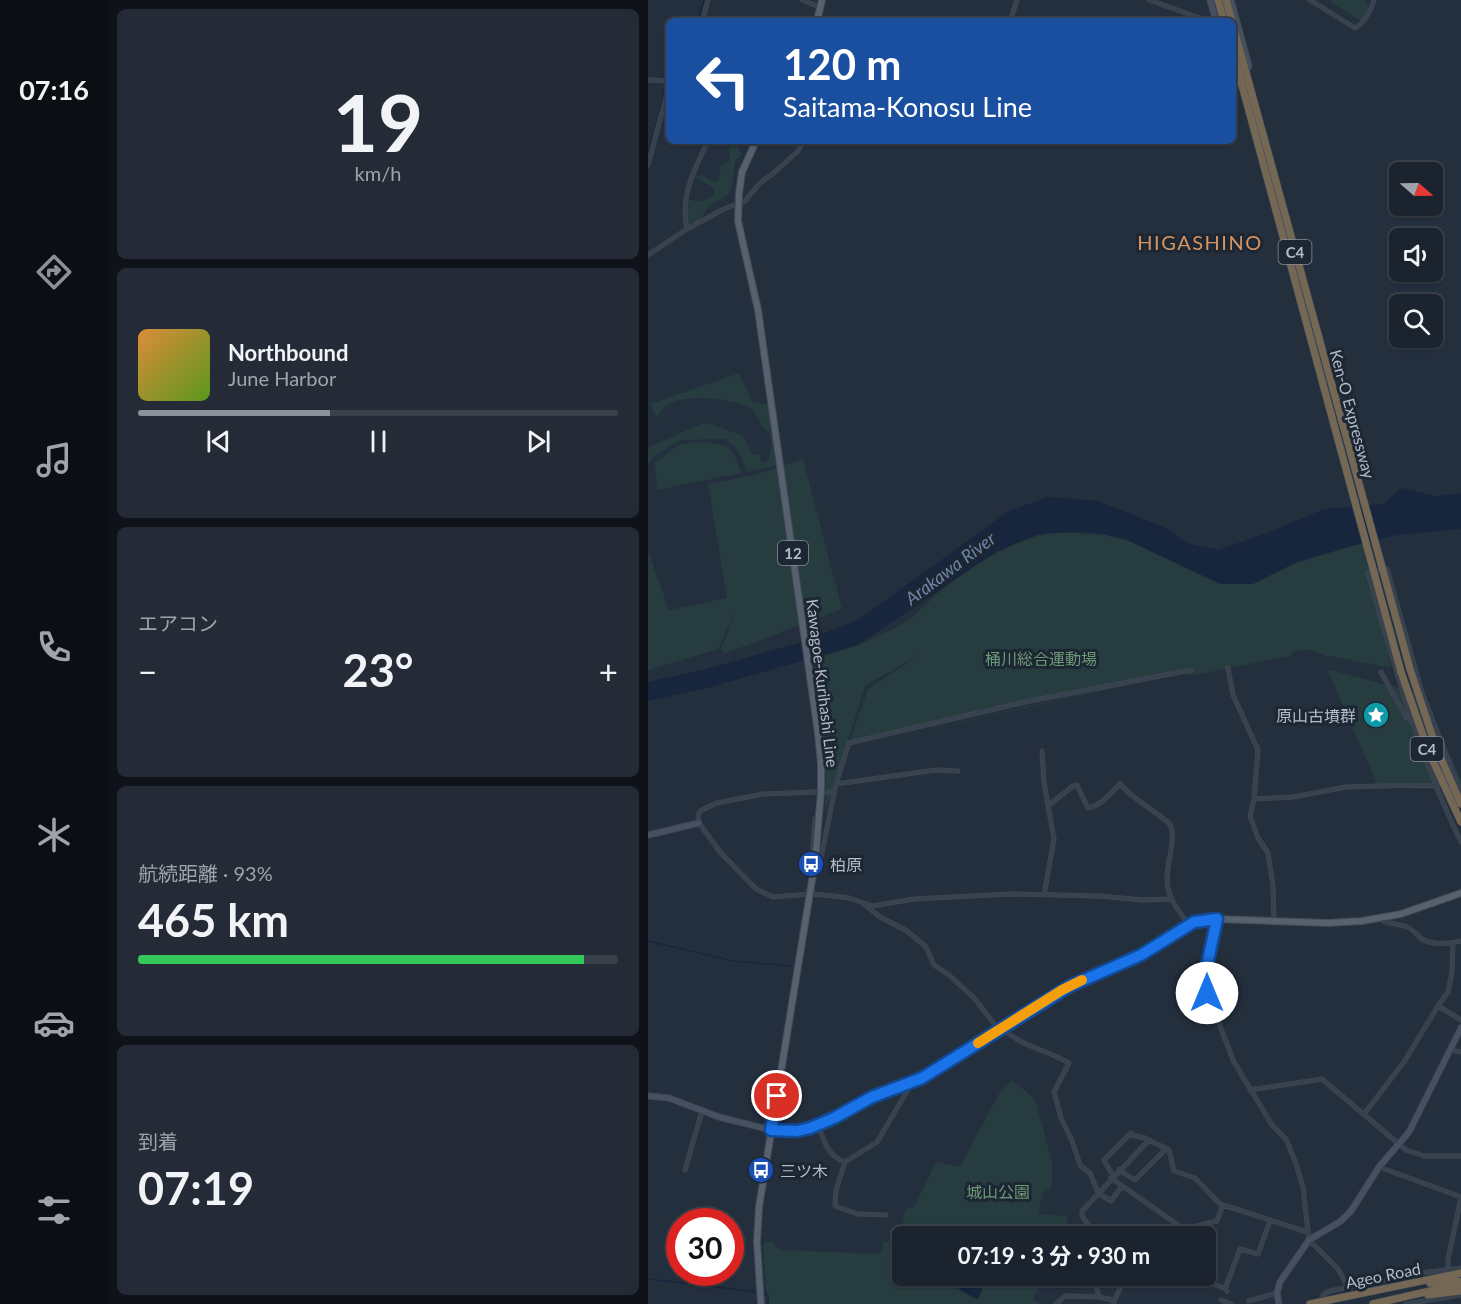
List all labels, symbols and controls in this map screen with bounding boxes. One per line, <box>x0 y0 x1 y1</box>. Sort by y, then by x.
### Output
text: 120 m <box>783 39 901 89</box>
icon: left <box>684 42 762 120</box>
text: 07:16 <box>19 73 89 106</box>
text: 19 <box>333 75 423 169</box>
text: Saitama-Konosu Line <box>783 90 1032 123</box>
text: km/h <box>355 161 401 185</box>
north arrow <box>1389 162 1443 216</box>
map controls <box>1389 162 1443 348</box>
button: sound <box>1389 228 1443 282</box>
district label: HIGASHINO <box>1137 230 1263 254</box>
road number: C4 <box>1278 240 1312 264</box>
icon: directions <box>33 251 75 293</box>
button: search <box>1389 294 1443 348</box>
text: Northbound <box>228 339 348 366</box>
street label: Ken-O Expressway <box>1327 347 1380 481</box>
text: June Harbor <box>228 366 336 390</box>
icon: previous <box>202 425 235 458</box>
icon: pause <box>362 425 395 458</box>
icon: next <box>522 425 555 458</box>
icon: music <box>33 439 75 481</box>
water label: Arakawa River <box>900 526 1000 610</box>
road number: 12 <box>778 541 808 565</box>
street label: Kawagoe-Kurihashi Line <box>803 598 843 768</box>
text: エアコン <box>138 611 218 635</box>
icon: phone <box>33 626 75 668</box>
text: 23° <box>343 643 413 697</box>
park label: 桶川総合運動場 <box>985 649 1097 668</box>
text: − <box>138 651 157 691</box>
text: + <box>599 651 618 691</box>
place icon: 原山古墳群 <box>1361 700 1391 730</box>
place label: 原山古墳群 <box>1276 706 1356 725</box>
road number: C4 <box>1410 737 1444 761</box>
icon: climate <box>33 814 75 856</box>
bus stop icon: 柏原 <box>796 849 826 879</box>
place label: 柏原 <box>830 855 862 874</box>
text: 航続距離 · 93% <box>138 861 273 885</box>
text: 465 km <box>138 893 289 947</box>
position arrow <box>1175 961 1239 1025</box>
icon: car <box>33 1002 75 1044</box>
pin <box>751 1070 802 1121</box>
icon: arrive <box>760 1079 793 1112</box>
text: 到着 <box>138 1129 178 1153</box>
bus stop icon: 三ツ木 <box>746 1155 776 1185</box>
text: 07:19 <box>138 1161 254 1215</box>
place label: 三ツ木 <box>780 1161 828 1180</box>
park label: 城山公園 <box>966 1182 1030 1201</box>
icon: filters <box>33 1189 75 1231</box>
speed limit sign: 30 <box>666 1208 744 1286</box>
text: 07:19 · 3 分 · 930 m <box>958 1242 1150 1269</box>
street label: Ageo Road <box>1344 1258 1422 1292</box>

